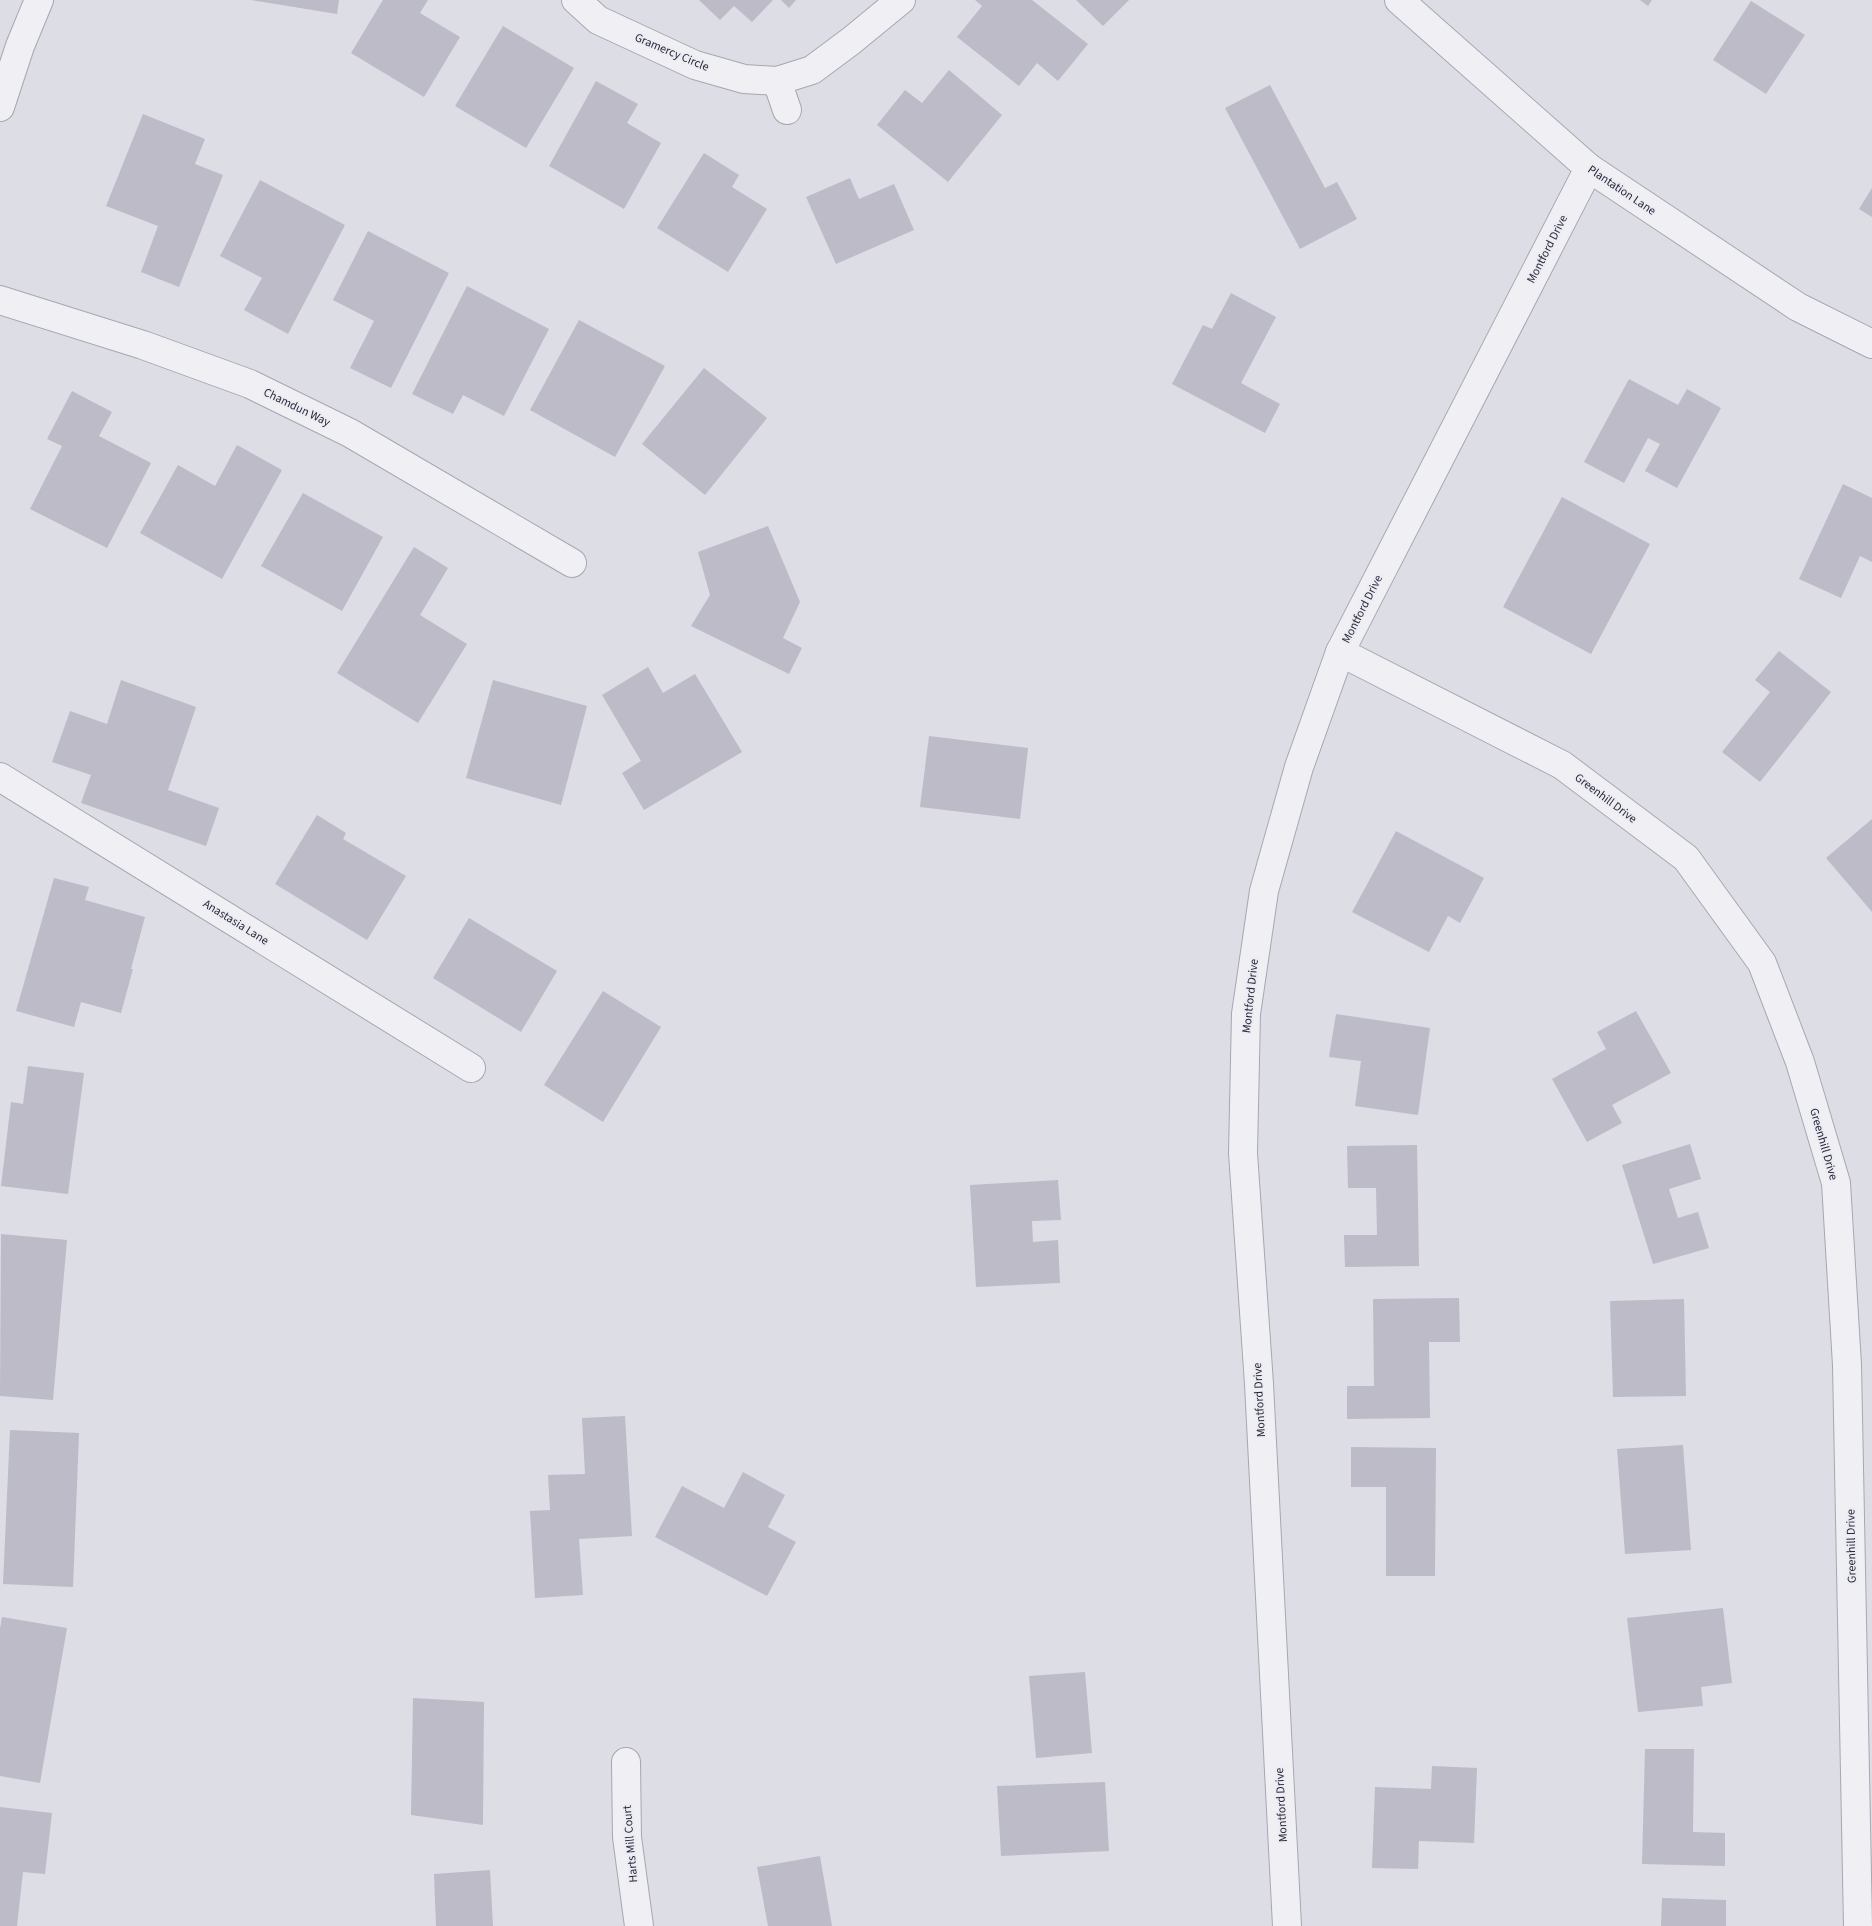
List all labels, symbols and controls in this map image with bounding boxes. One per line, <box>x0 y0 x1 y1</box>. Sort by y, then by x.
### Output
street label: Gramercy Circle <box>632 29 712 76</box>
street label: Plantation Lane <box>1584 161 1659 220</box>
street label: Montford Drive <box>1523 212 1572 286</box>
street label: Chamdun Way <box>261 384 333 431</box>
street label: Montford Drive <box>1338 572 1387 646</box>
street label: Greenhill Drive <box>1571 769 1640 827</box>
street label: Anastasia Lane <box>200 895 272 949</box>
street label: Montford Drive <box>1238 958 1263 1034</box>
street label: Greenhill Drive <box>1805 1106 1842 1182</box>
street label: Montford Drive <box>1249 1362 1270 1438</box>
street label: Greenhill Drive <box>1842 1509 1861 1583</box>
street label: Montford Drive <box>1271 1767 1292 1843</box>
street label: Harts Mill Court <box>619 1805 642 1883</box>

